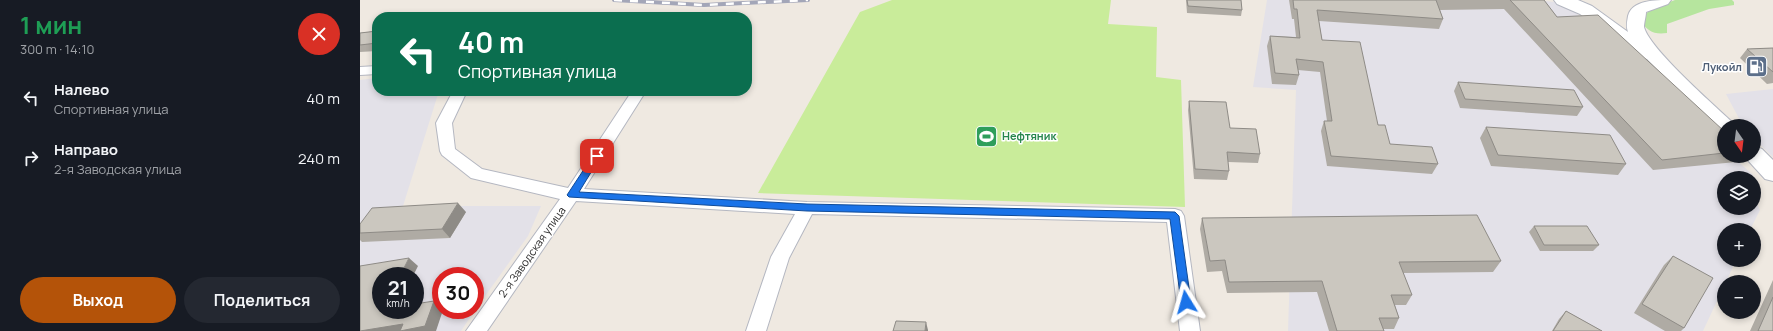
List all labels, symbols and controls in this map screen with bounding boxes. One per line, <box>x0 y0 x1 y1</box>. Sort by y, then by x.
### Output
text: 1 мин <box>20 8 82 41</box>
button: close <box>298 13 340 55</box>
text: 40 m <box>458 23 524 61</box>
icon: left <box>392 28 444 80</box>
text: 300 m · 14:10 <box>20 40 94 58</box>
fuel station icon: Лукойл <box>1744 54 1770 80</box>
text: Спортивная улица <box>458 59 616 83</box>
place label: Лукойл <box>1702 59 1742 74</box>
text: Налево <box>54 79 109 100</box>
icon: left <box>20 87 42 109</box>
text: 40 m <box>306 88 340 109</box>
text: Спортивная улица <box>54 100 168 118</box>
north arrow <box>1717 119 1761 163</box>
map controls <box>1717 119 1761 319</box>
sports icon: Нефтяник <box>973 123 999 149</box>
place label: Нефтяник <box>1002 128 1057 143</box>
text: Направо <box>54 139 118 160</box>
pin <box>580 139 614 173</box>
icon: arrive <box>586 145 608 167</box>
icon: right <box>20 147 42 169</box>
text: 240 m <box>298 148 340 169</box>
text: 2-я Заводская улица <box>54 160 181 178</box>
button: layers <box>1717 171 1761 215</box>
street label: 2-я Заводская улица <box>495 203 569 300</box>
button: + <box>1717 223 1761 267</box>
speed limit sign: 30 <box>432 267 484 319</box>
text: 21 <box>388 274 408 301</box>
button: − <box>1717 275 1761 319</box>
button: Выход <box>20 277 176 323</box>
button: Поделиться <box>184 277 340 323</box>
position arrow <box>1165 281 1207 323</box>
text: km/h <box>386 296 410 310</box>

